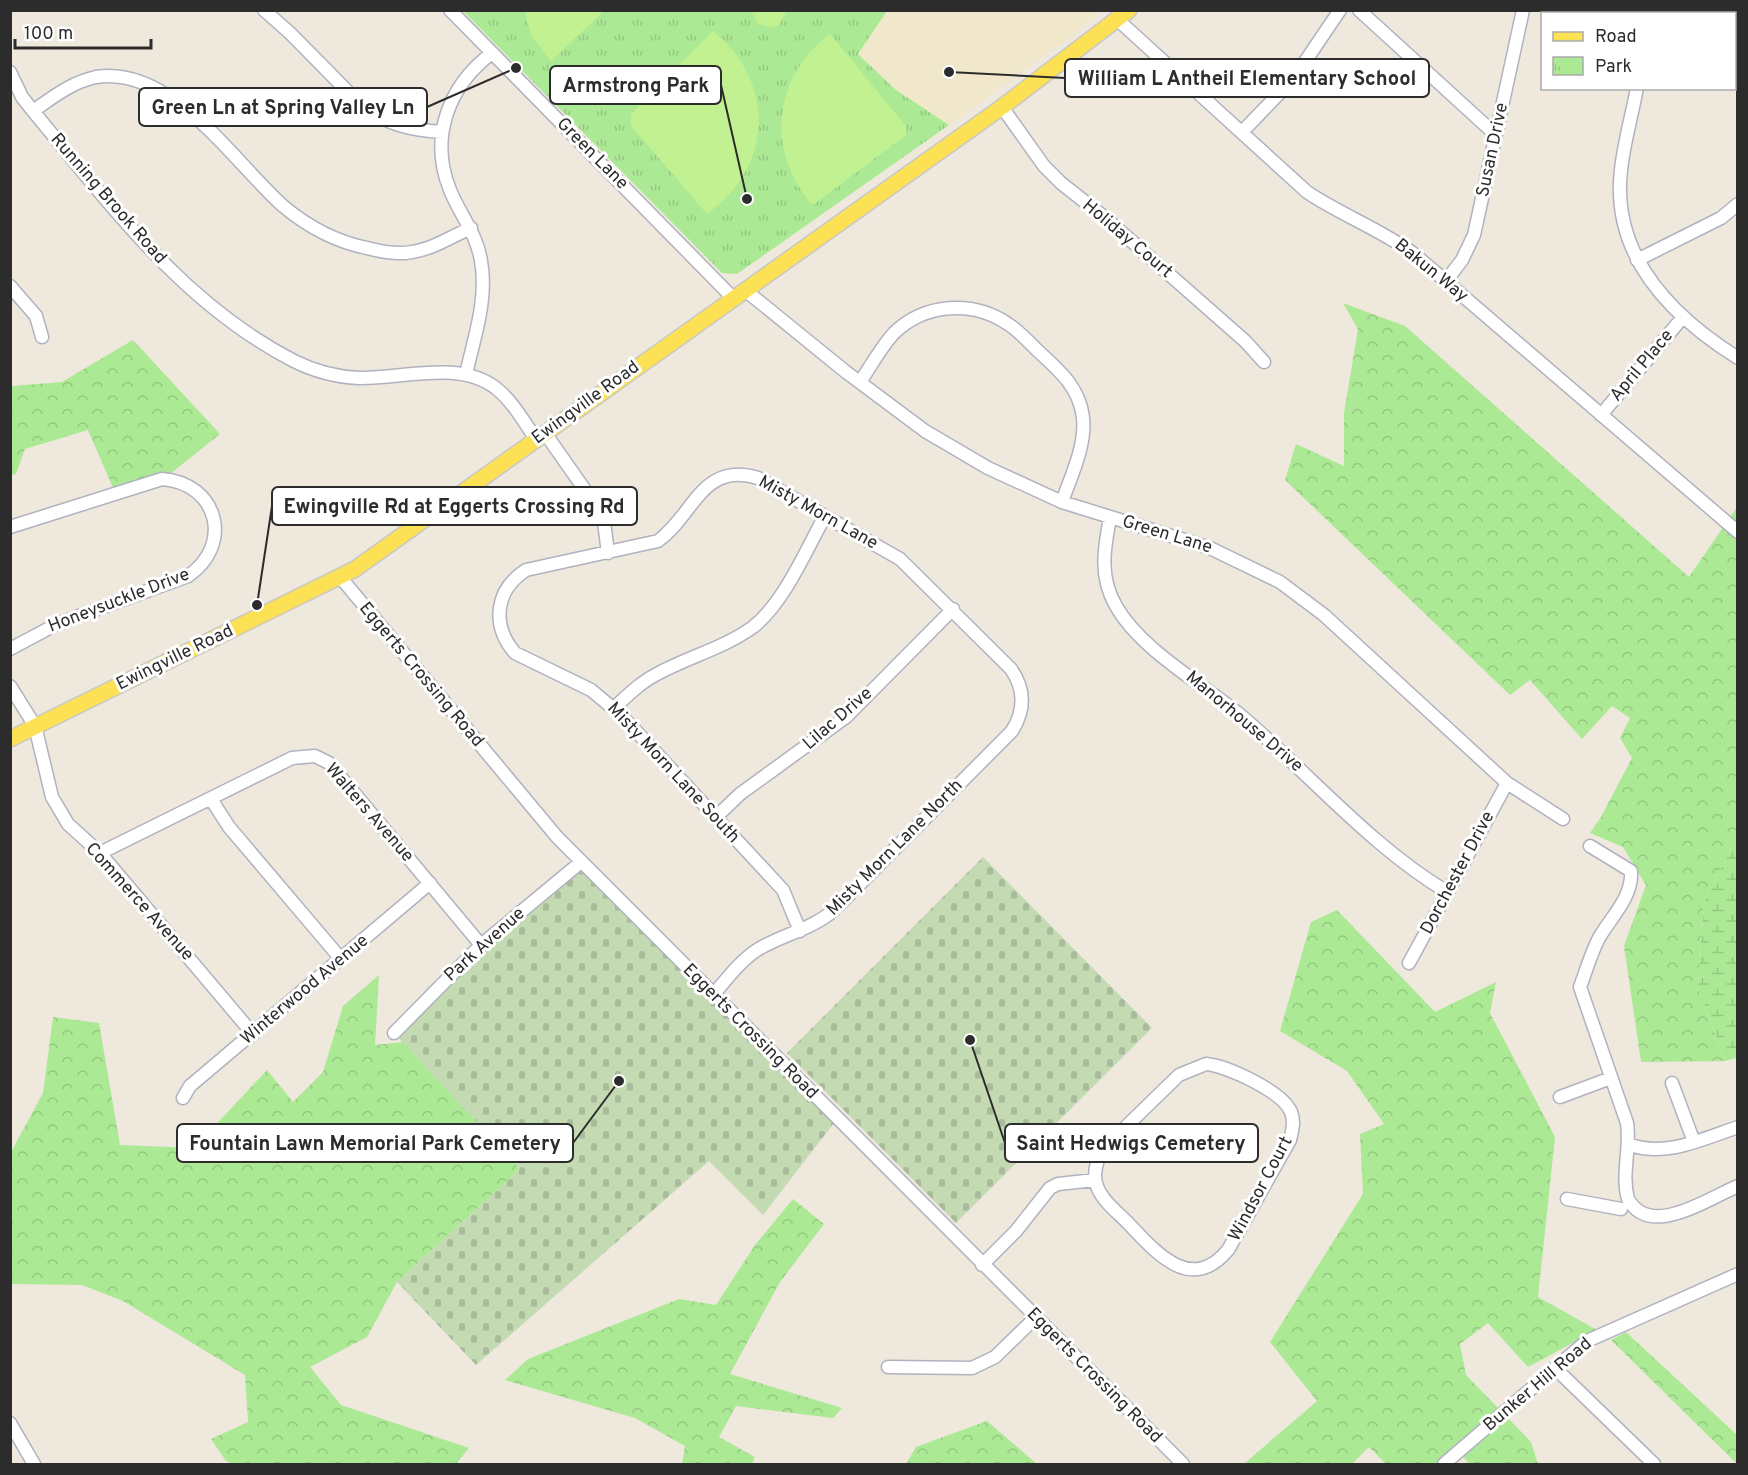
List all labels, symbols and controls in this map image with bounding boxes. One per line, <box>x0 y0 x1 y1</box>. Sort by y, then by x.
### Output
scale bar <box>15 12 152 50</box>
legend <box>1541 12 1736 90</box>
text: 100 m <box>24 23 73 46</box>
text: Road <box>1595 26 1637 49</box>
text: Park <box>1595 56 1632 79</box>
callout: William L Antheil Elementary School <box>1065 59 1429 97</box>
callout: Armstrong Park <box>550 66 721 104</box>
text: William L Antheil Elementary School <box>1078 67 1416 93</box>
text: Armstrong Park <box>563 74 709 100</box>
callout: Green Ln at Spring Valley Ln <box>139 88 427 126</box>
text: Green Ln at Spring Valley Ln <box>151 96 415 122</box>
street label: Susan Drive <box>1472 101 1514 199</box>
street label: Green Lane <box>551 113 633 195</box>
street label: Running Brook Road <box>45 129 171 269</box>
street label: Holiday Court <box>1077 194 1177 284</box>
street label: Bakun Way <box>1389 234 1473 308</box>
street label: April Place <box>1605 325 1679 407</box>
street label: Ewingville Road <box>528 356 644 450</box>
street label: Misty Morn Lane <box>754 471 882 555</box>
callout: Ewingville Rd at Eggerts Crossing Rd <box>272 487 637 525</box>
text: Ewingville Rd at Eggerts Crossing Rd <box>283 495 625 521</box>
street label: Green Lane <box>1119 510 1215 560</box>
street label: Honeysuckle Drive <box>45 563 193 639</box>
street label: Eggerts Crossing Road <box>353 598 489 752</box>
street label: Ewingville Road <box>113 620 237 696</box>
street label: Manorhouse Drive <box>1181 666 1307 778</box>
street label: Lilac Drive <box>798 682 878 756</box>
street label: Misty Morn Lane South <box>602 698 744 848</box>
street label: Walters Avenue <box>320 759 418 867</box>
street label: Misty Morn Lane North <box>822 775 968 921</box>
street label: Dorchester Drive <box>1416 807 1500 939</box>
street label: Commerce Avenue <box>80 838 198 966</box>
street label: Park Avenue <box>440 903 530 987</box>
street label: Winterwood Avenue <box>236 930 374 1050</box>
street label: Eggerts Crossing Road <box>677 959 823 1105</box>
callout: Fountain Lawn Memorial Park Cemetery <box>177 1124 573 1162</box>
callout: Saint Hedwigs Cemetery <box>1005 1124 1258 1162</box>
text: Fountain Lawn Memorial Park Cemetery <box>189 1132 561 1158</box>
text: Saint Hedwigs Cemetery <box>1016 1132 1246 1158</box>
street label: Windsor Court <box>1224 1132 1298 1246</box>
street label: Eggerts Crossing Road <box>1021 1303 1167 1449</box>
street label: Bunker Hill Road <box>1479 1333 1597 1437</box>

